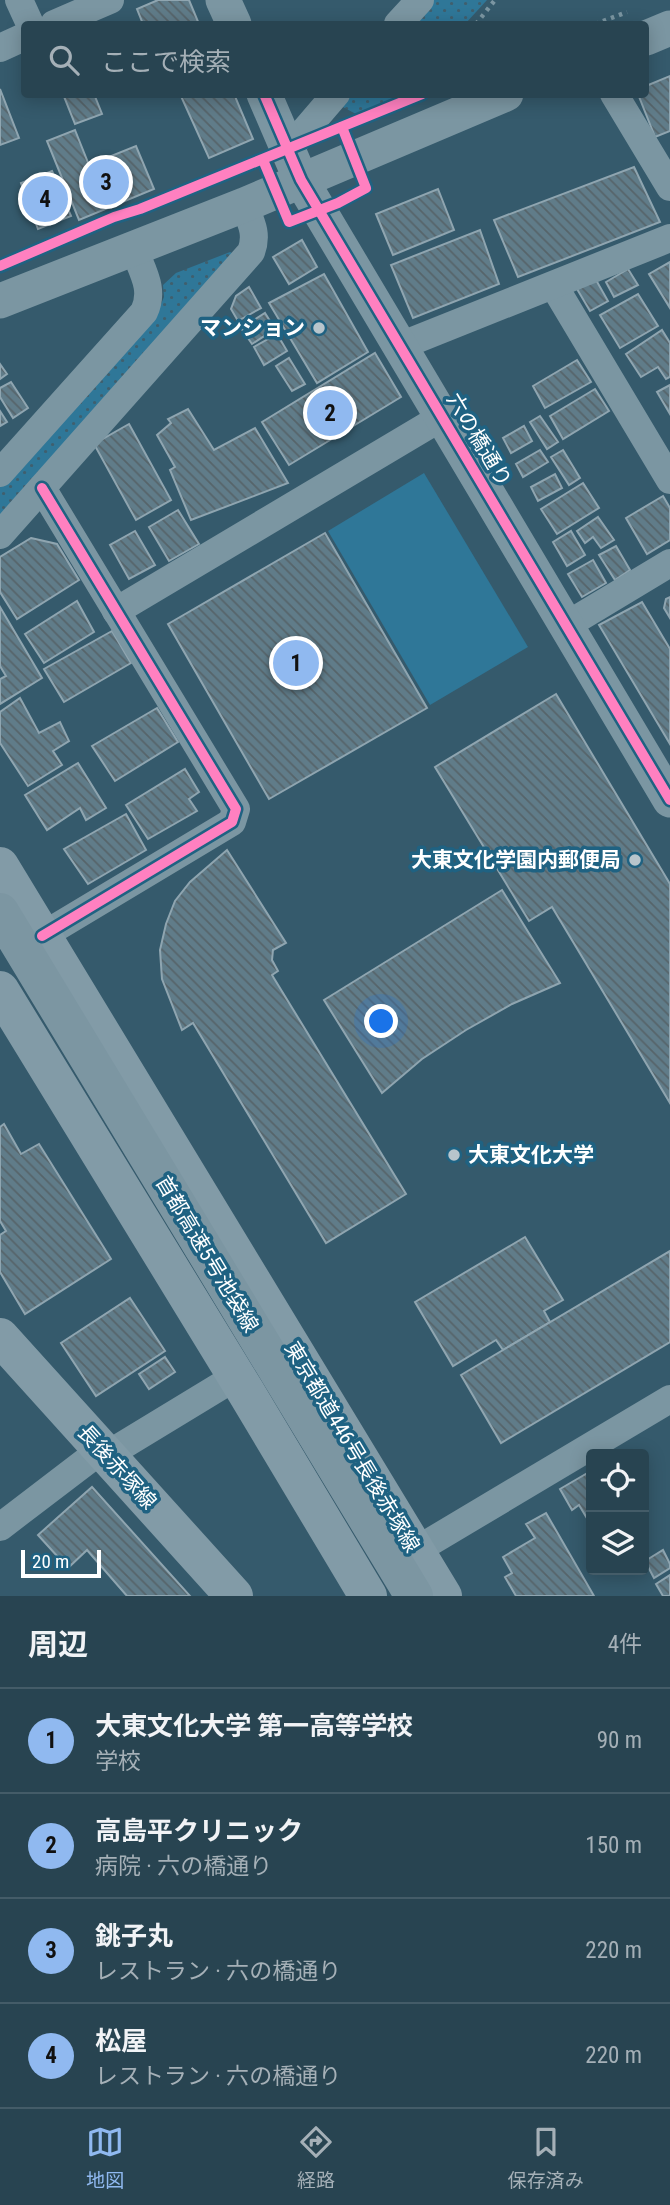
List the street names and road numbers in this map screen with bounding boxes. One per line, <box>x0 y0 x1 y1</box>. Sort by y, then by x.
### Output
street label: 六の橋通り <box>442 389 516 491</box>
street label: 首都高速5号池袋線 <box>151 1171 263 1337</box>
street label: 東京都道446号長後赤塚線 <box>280 1337 424 1557</box>
street label: 長後赤塚線 <box>73 1420 161 1514</box>

